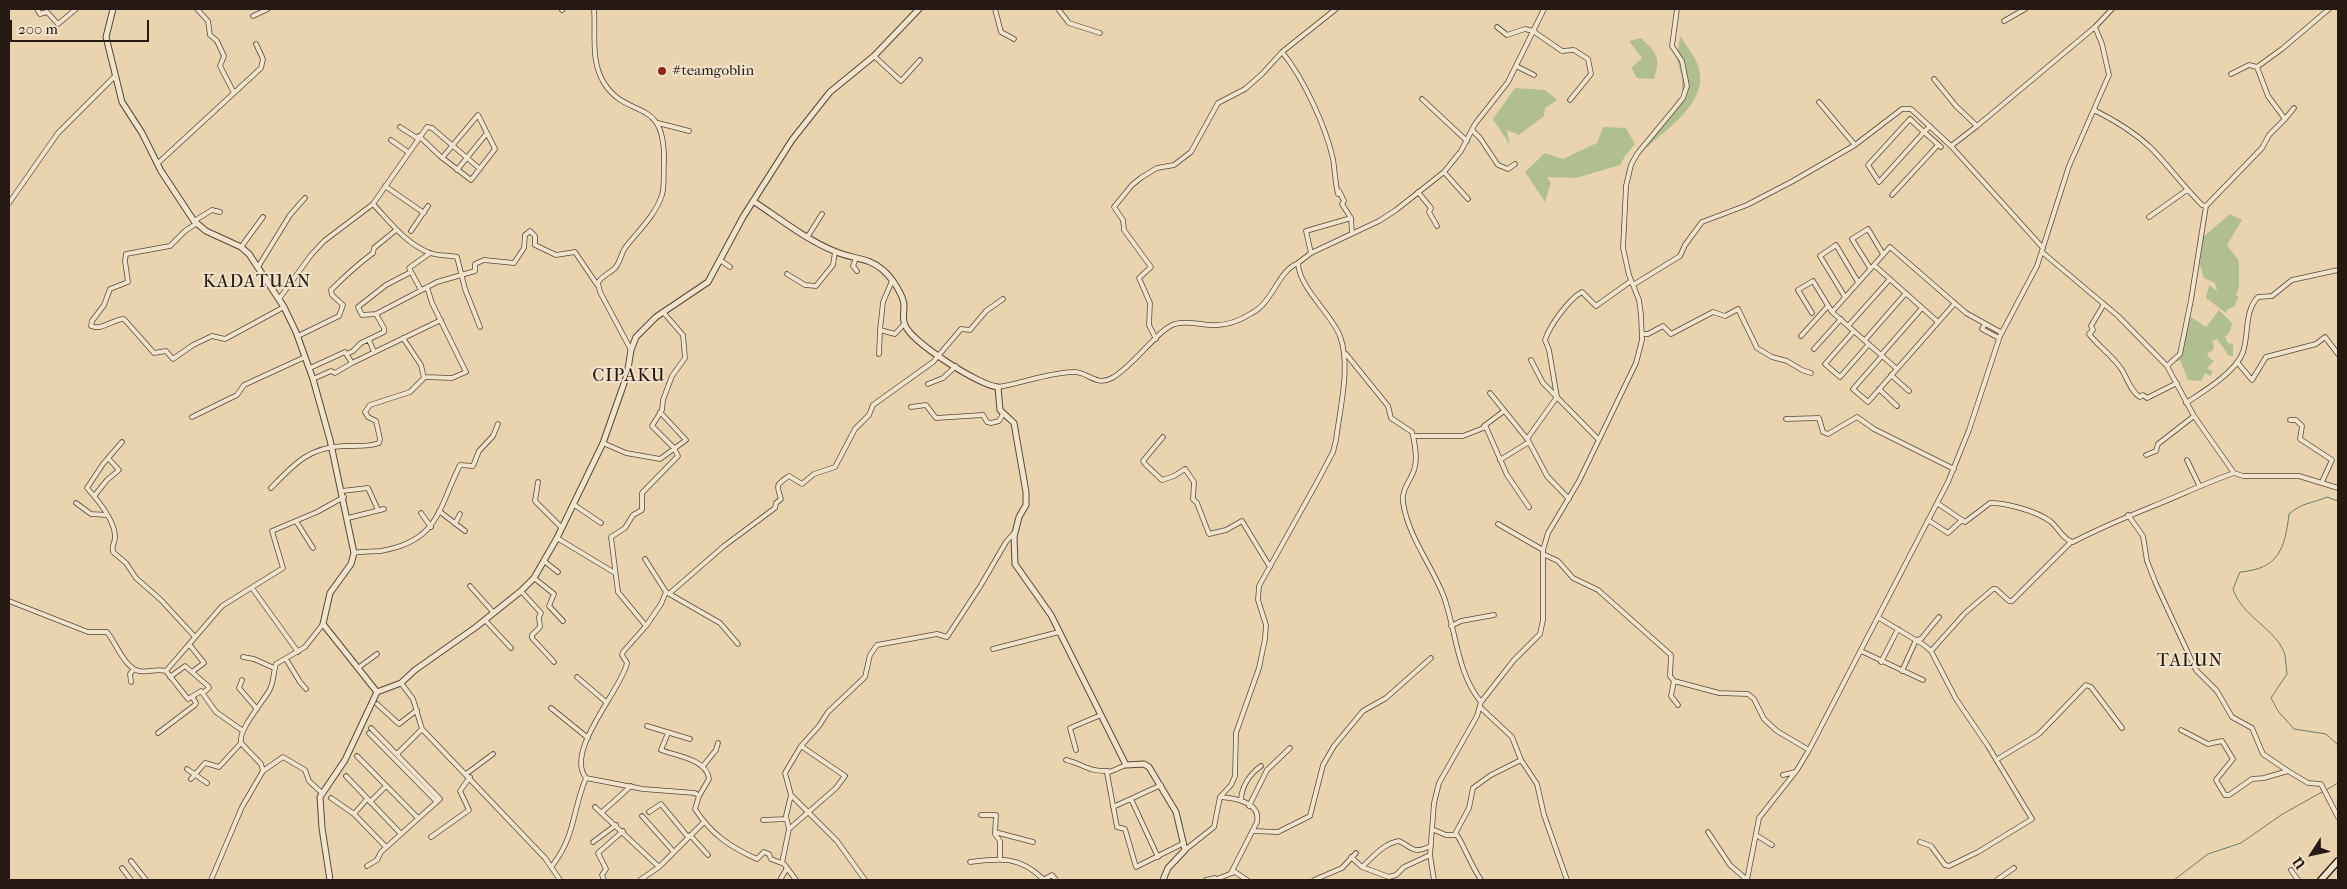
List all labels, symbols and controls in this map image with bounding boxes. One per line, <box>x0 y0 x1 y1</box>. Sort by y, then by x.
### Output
scale bar <box>12 10 151 42</box>
text: 200 m <box>18 20 58 38</box>
place label: #teamgoblin <box>672 62 754 80</box>
marker: #teamgoblin <box>656 65 668 77</box>
district label: KADATUAN <box>202 272 312 294</box>
district label: CIPAKU <box>591 366 667 388</box>
district label: TALUN <box>2156 651 2224 673</box>
north arrow <box>2287 829 2337 879</box>
text: U <box>2289 854 2309 872</box>

